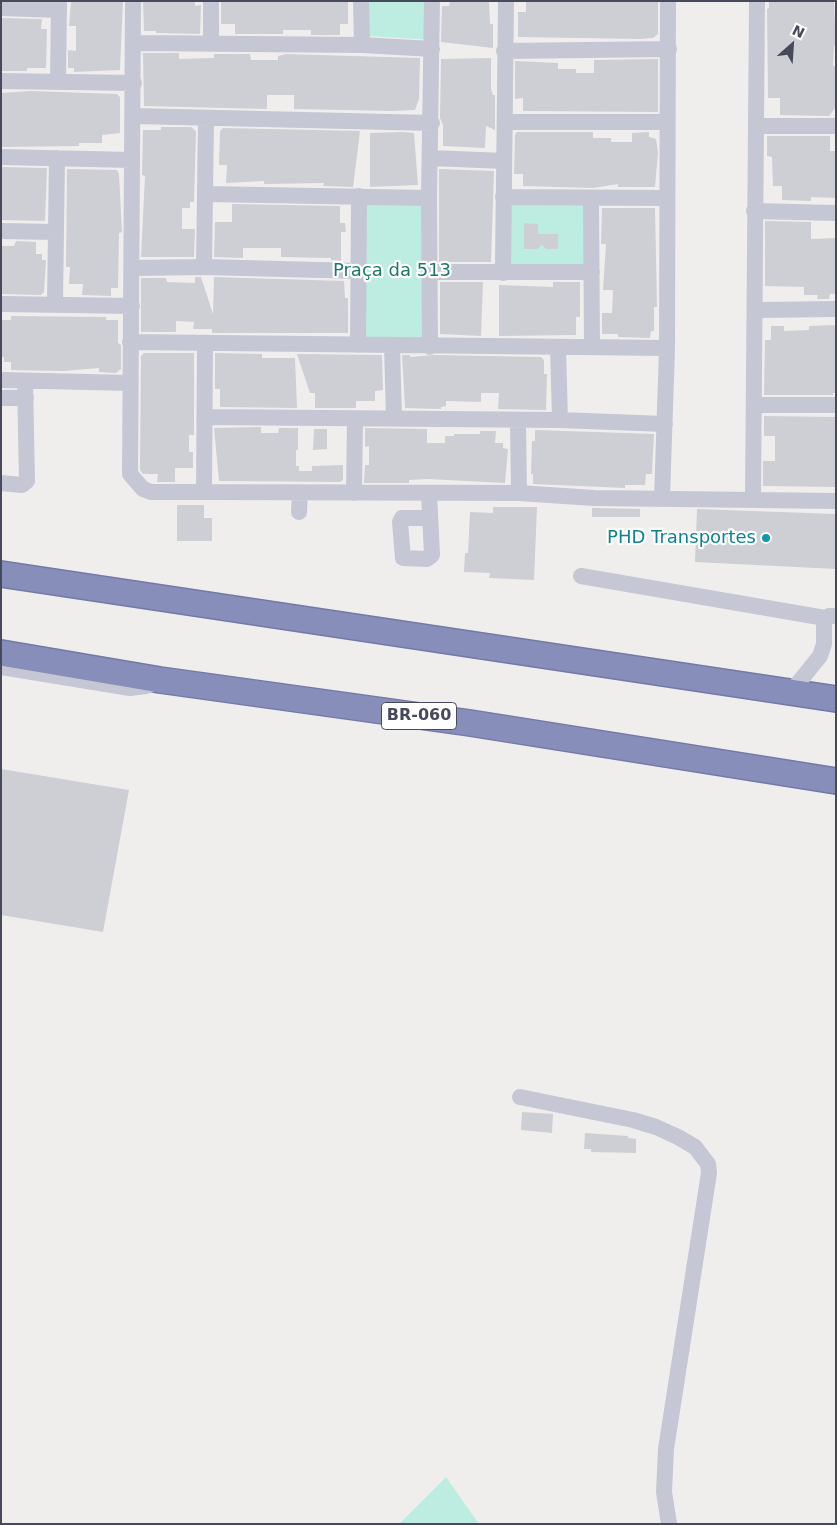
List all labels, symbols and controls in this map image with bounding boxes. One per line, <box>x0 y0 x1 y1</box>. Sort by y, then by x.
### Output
north arrow <box>767 20 817 70</box>
text: N <box>790 22 807 41</box>
park label: Praça da 513 <box>333 260 451 282</box>
place label: PHD Transportes <box>607 527 756 549</box>
marker: PHD Transportes <box>760 532 772 544</box>
road number: BR-060 <box>382 702 456 729</box>

